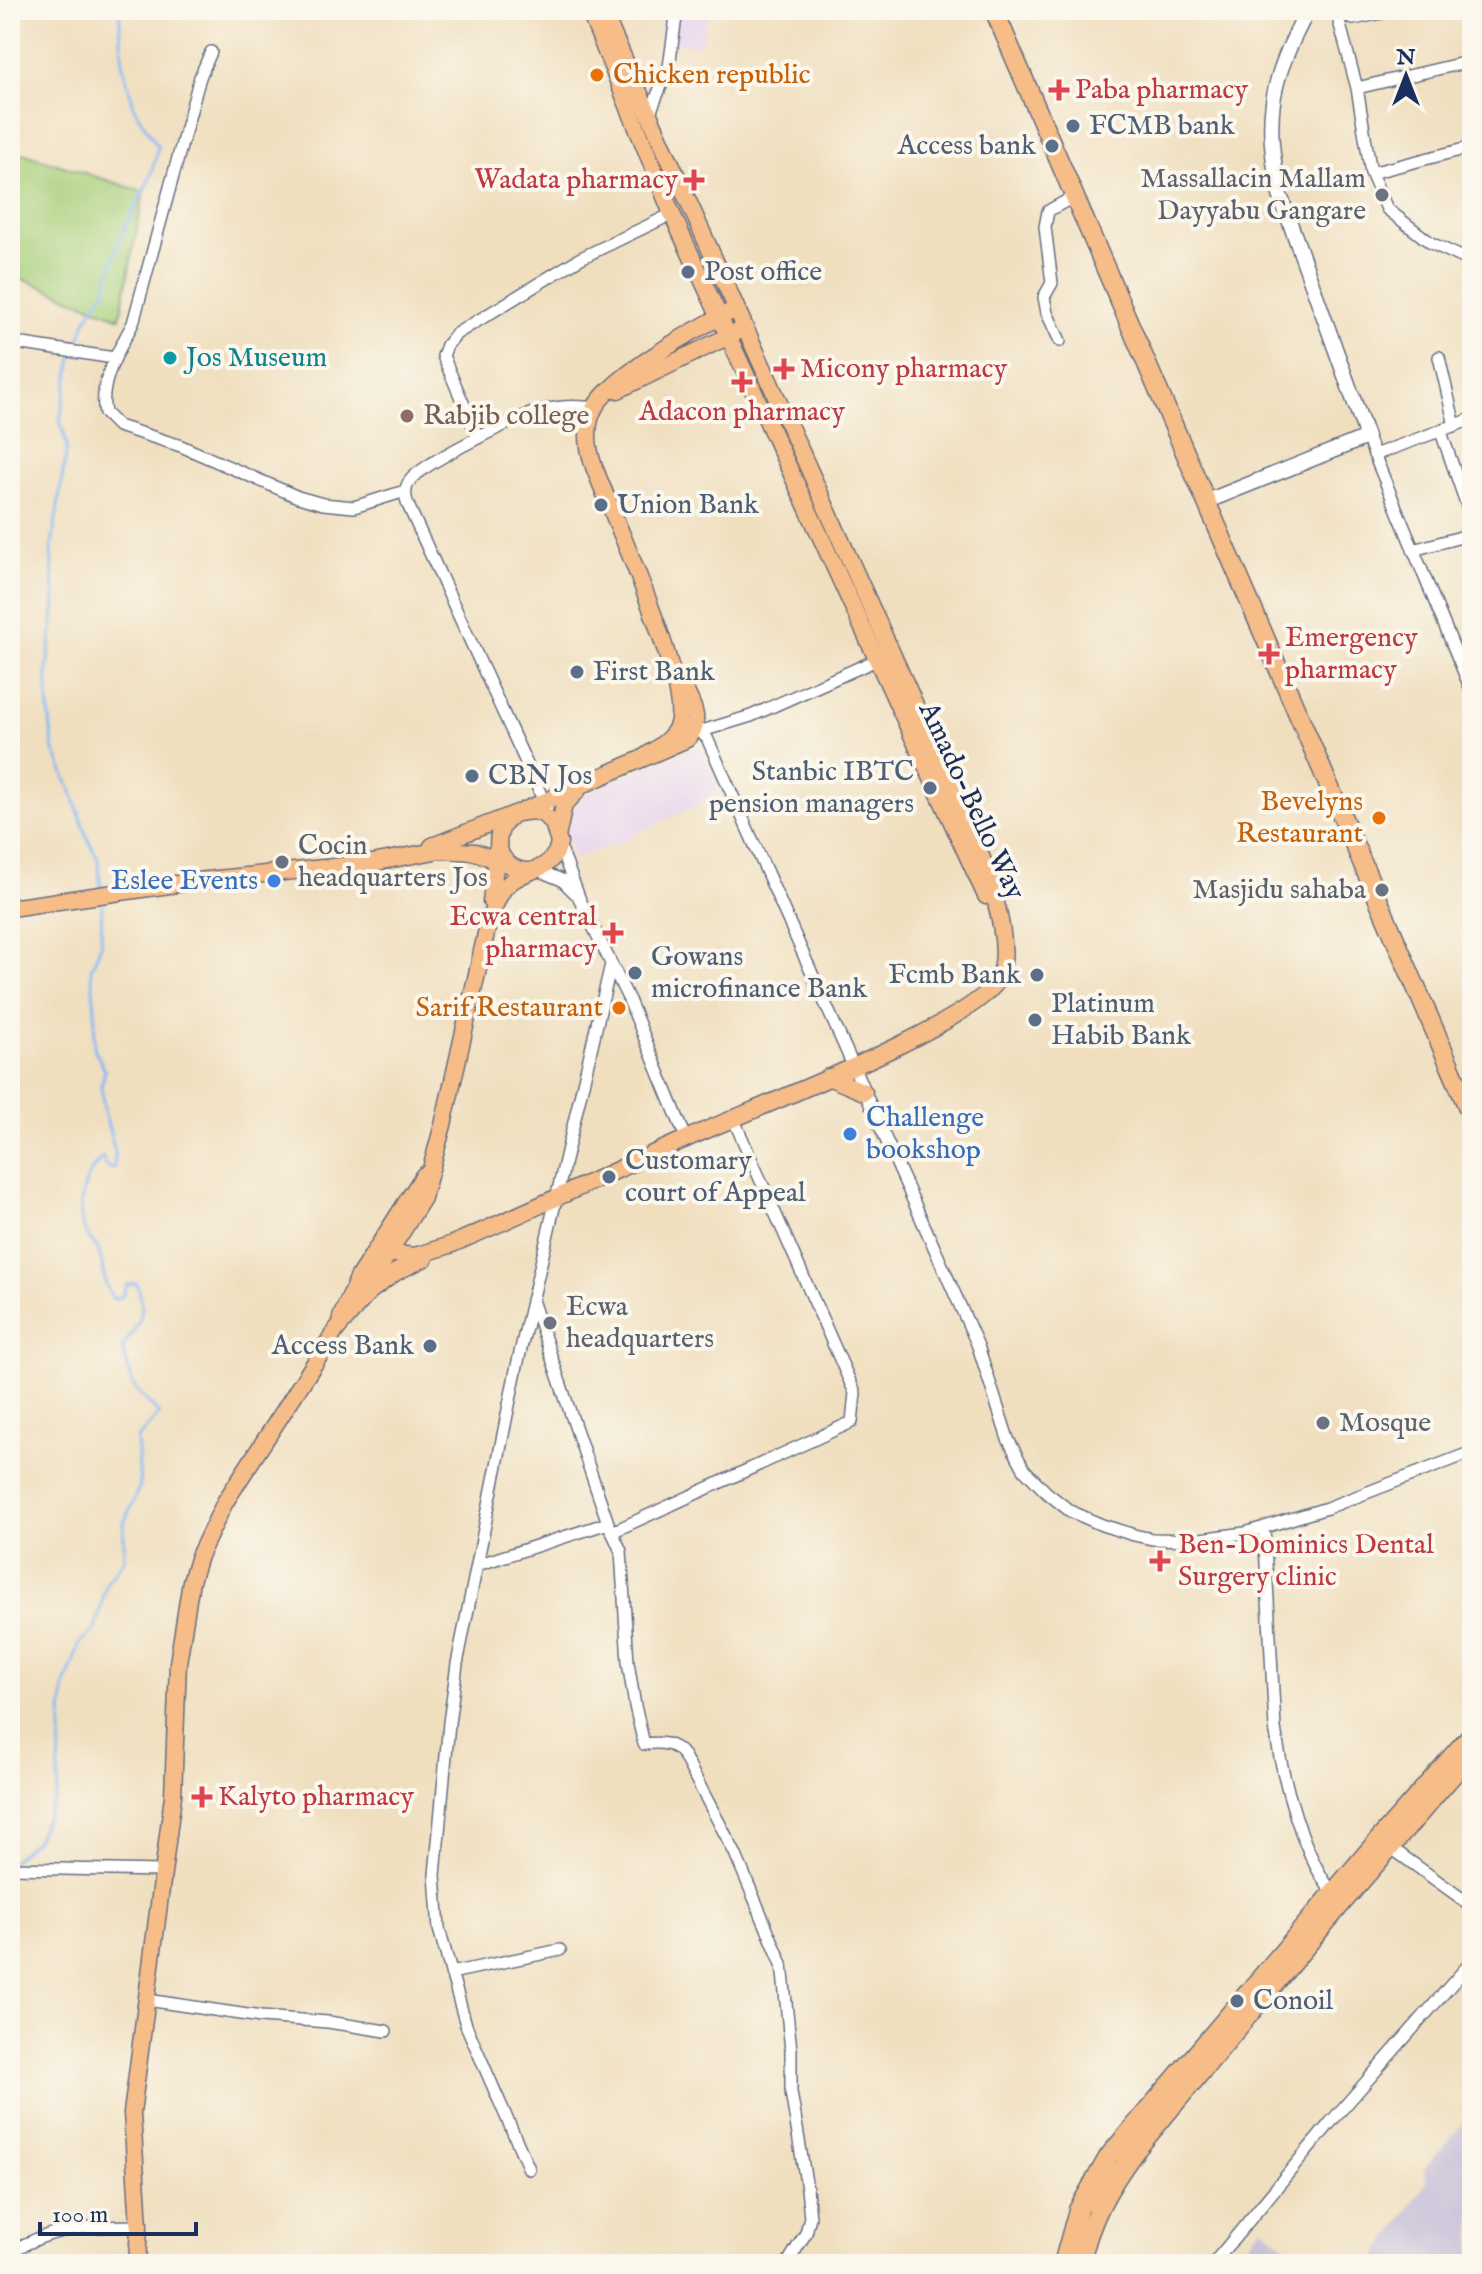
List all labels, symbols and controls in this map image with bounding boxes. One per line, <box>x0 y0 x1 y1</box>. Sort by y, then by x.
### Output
north arrow <box>1366 36 1446 116</box>
text: N <box>1395 44 1416 72</box>
place label: Chicken republic <box>613 58 811 93</box>
marker: Chicken republic <box>588 66 606 84</box>
place label: Paba pharmacy <box>1075 73 1248 108</box>
marker: Paba pharmacy <box>1050 81 1068 99</box>
place label: FCMB bank <box>1089 109 1236 144</box>
marker: FCMB bank <box>1064 117 1082 135</box>
place label: Access bank <box>896 129 1037 164</box>
marker: Access bank <box>1043 137 1061 155</box>
place label: Massallacin Mallam Dayyabu Gangare <box>1140 162 1366 229</box>
place label: Wadata pharmacy <box>474 163 678 198</box>
marker: Wadata pharmacy <box>685 171 703 189</box>
marker: Massallacin Mallam Dayyabu Gangare <box>1373 186 1391 204</box>
place label: Post office <box>704 255 822 290</box>
marker: Post office <box>679 263 697 281</box>
place label: Jos Museum <box>183 341 327 376</box>
marker: Jos Museum <box>161 349 179 367</box>
place label: Micony pharmacy <box>800 352 1007 387</box>
marker: Micony pharmacy <box>775 360 793 378</box>
marker: Adacon pharmacy <box>733 373 751 391</box>
place label: Adacon pharmacy <box>638 395 845 430</box>
place label: Rabjib college <box>423 399 589 434</box>
marker: Rabjib college <box>398 407 416 425</box>
place label: Union Bank <box>617 488 760 523</box>
marker: Union Bank <box>592 496 610 514</box>
place label: Emergency pharmacy <box>1285 621 1418 688</box>
marker: Emergency pharmacy <box>1260 645 1278 663</box>
place label: First Bank <box>593 655 716 690</box>
marker: First Bank <box>568 663 586 681</box>
street label: Amado-Bello Way <box>909 696 1032 906</box>
place label: Stanbic IBTC pension managers <box>709 755 914 822</box>
place label: CBN Jos <box>488 759 592 794</box>
marker: CBN Jos <box>463 767 481 785</box>
marker: Stanbic IBTC pension managers <box>921 779 939 797</box>
place label: Bevelyns Restaurant <box>1236 785 1363 852</box>
marker: Bevelyns Restaurant <box>1370 809 1388 827</box>
place label: Cocin headquarters Jos <box>298 829 488 896</box>
marker: Cocin headquarters Jos <box>273 853 291 871</box>
place label: Eslee Events <box>111 864 258 899</box>
marker: Eslee Events <box>265 872 283 890</box>
place label: Masjidu sahaba <box>1192 873 1367 908</box>
marker: Masjidu sahaba <box>1373 881 1391 899</box>
place label: Ecwa central pharmacy <box>450 900 597 967</box>
marker: Ecwa central pharmacy <box>604 924 622 942</box>
place label: Gowans microfinance Bank <box>651 940 868 1007</box>
place label: Fcmb Bank <box>888 958 1022 993</box>
marker: Gowans microfinance Bank <box>626 964 644 982</box>
marker: Fcmb Bank <box>1028 966 1046 984</box>
place label: Platinum Habib Bank <box>1051 987 1192 1054</box>
place label: Sarif Restaurant <box>416 991 603 1026</box>
marker: Sarif Restaurant <box>610 999 628 1017</box>
marker: Platinum Habib Bank <box>1026 1011 1044 1029</box>
place label: Challenge bookshop <box>866 1101 984 1168</box>
marker: Challenge bookshop <box>841 1125 859 1143</box>
place label: Customary court of Appeal <box>625 1144 806 1211</box>
marker: Customary court of Appeal <box>600 1168 618 1186</box>
place label: Ecwa headquarters <box>566 1290 714 1357</box>
marker: Ecwa headquarters <box>541 1314 559 1332</box>
place label: Access Bank <box>271 1329 415 1364</box>
marker: Access Bank <box>421 1337 439 1355</box>
place label: Mosque <box>1339 1406 1431 1441</box>
marker: Mosque <box>1314 1414 1332 1432</box>
place label: Ben-Dominics Dental Surgery clinic <box>1178 1528 1434 1595</box>
marker: Ben-Dominics Dental Surgery clinic <box>1149 1550 1171 1572</box>
place label: Kalyto pharmacy <box>218 1780 414 1815</box>
marker: Kalyto pharmacy <box>193 1788 211 1806</box>
place label: Conoil <box>1253 1984 1333 2019</box>
marker: Conoil <box>1228 1992 1246 2010</box>
scale bar <box>40 2186 196 2236</box>
text: 100 m <box>52 2200 108 2231</box>

